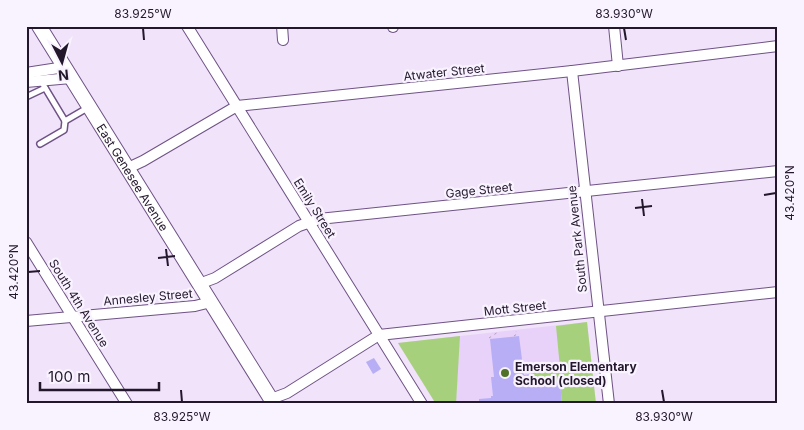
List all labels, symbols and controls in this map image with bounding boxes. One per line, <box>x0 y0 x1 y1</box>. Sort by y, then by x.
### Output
text: 83.925°W <box>114 6 172 21</box>
text: 83.930°W <box>595 6 653 21</box>
north arrow <box>38 38 88 88</box>
street label: Atwater Street <box>403 60 485 84</box>
text: N <box>57 66 70 84</box>
street label: East Genesee Avenue <box>94 121 172 234</box>
text: 43.420°N <box>782 165 797 221</box>
street label: Emily Street <box>291 175 339 241</box>
street label: Gage Street <box>445 179 513 201</box>
street label: South Park Avenue <box>564 185 590 293</box>
text: 43.420°N <box>6 244 21 300</box>
street label: South 4th Avenue <box>46 256 112 350</box>
street label: Annesley Street <box>103 286 193 308</box>
street label: Mott Street <box>483 297 547 319</box>
place label: Emerson Elementary School (closed) <box>515 359 637 388</box>
scale bar <box>40 360 159 392</box>
text: 100 m <box>48 367 90 386</box>
marker: Emerson Elementary School (closed) <box>499 367 511 379</box>
text: 83.925°W <box>153 409 211 424</box>
text: 83.930°W <box>635 409 693 424</box>

